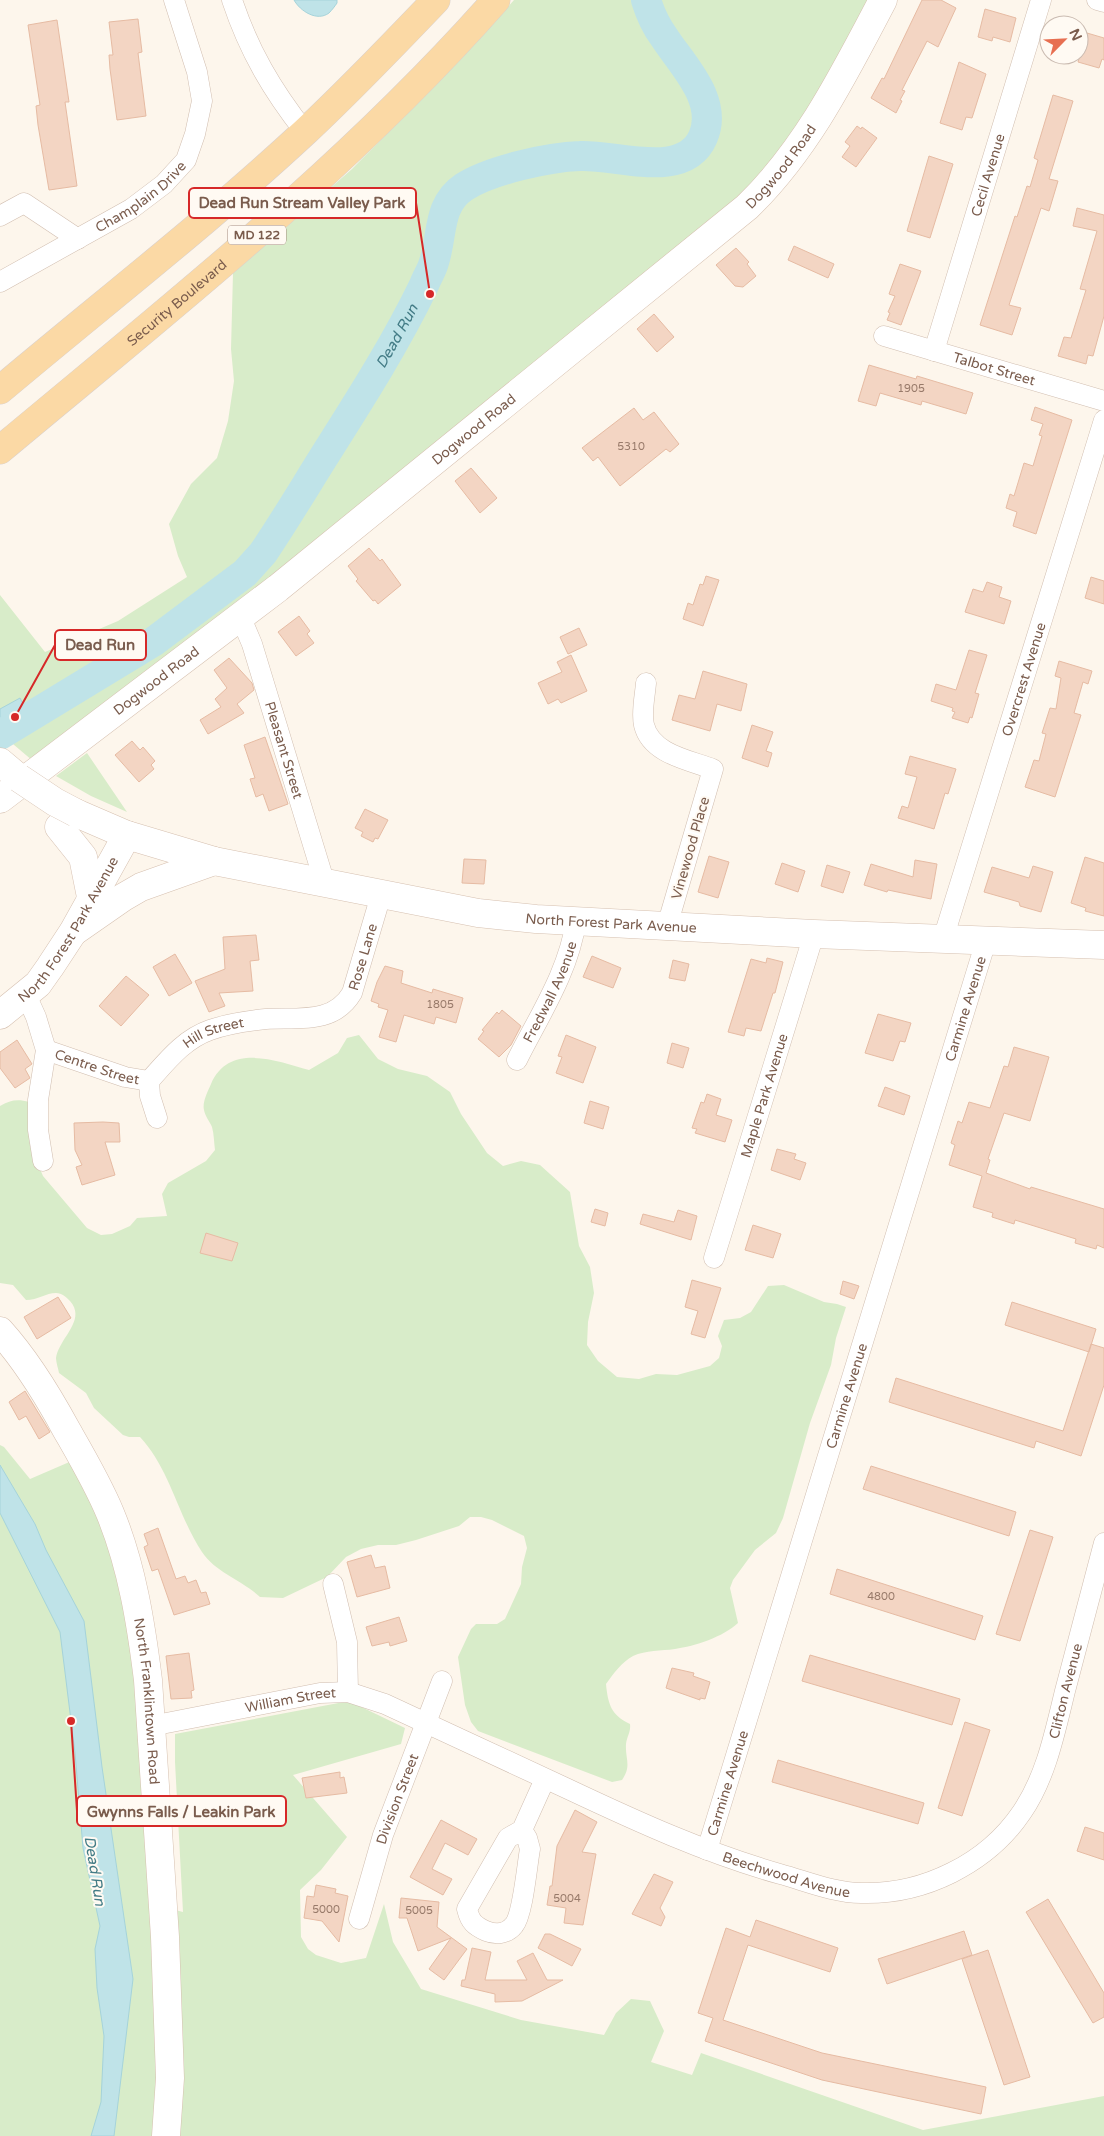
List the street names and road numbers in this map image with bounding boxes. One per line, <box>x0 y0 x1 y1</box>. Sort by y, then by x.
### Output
street label: Dogwood Road <box>742 122 820 213</box>
street label: Cecil Avenue <box>968 132 1009 219</box>
street label: Champlain Drive <box>92 158 190 236</box>
road number: MD 122 <box>228 226 286 244</box>
street label: Security Boulevard <box>124 256 230 350</box>
street label: Talbot Street <box>951 349 1038 389</box>
street label: Dogwood Road <box>428 390 519 469</box>
street label: Overcrest Avenue <box>998 620 1050 738</box>
street label: Dogwood Road <box>110 643 203 719</box>
street label: Pleasant Street <box>261 699 307 801</box>
street label: Vinewood Place <box>668 795 713 901</box>
street label: North Forest Park Avenue <box>15 854 122 1006</box>
street label: North Forest Park Avenue <box>525 910 697 937</box>
street label: Rose Lane <box>345 921 381 993</box>
street label: Fredwall Avenue <box>520 939 581 1046</box>
street label: Carmine Avenue <box>941 954 990 1064</box>
street label: Hill Street <box>179 1014 246 1052</box>
street label: Maple Park Avenue <box>737 1031 792 1160</box>
street label: Centre Street <box>53 1046 141 1088</box>
street label: Carmine Avenue <box>823 1341 871 1451</box>
street label: North Franklintown Road <box>130 1616 163 1785</box>
street label: Clifton Avenue <box>1046 1641 1086 1741</box>
street label: William Street <box>243 1684 337 1716</box>
street label: Carmine Avenue <box>704 1728 752 1838</box>
street label: Division Street <box>373 1751 423 1846</box>
street label: Beechwood Avenue <box>720 1848 851 1901</box>

